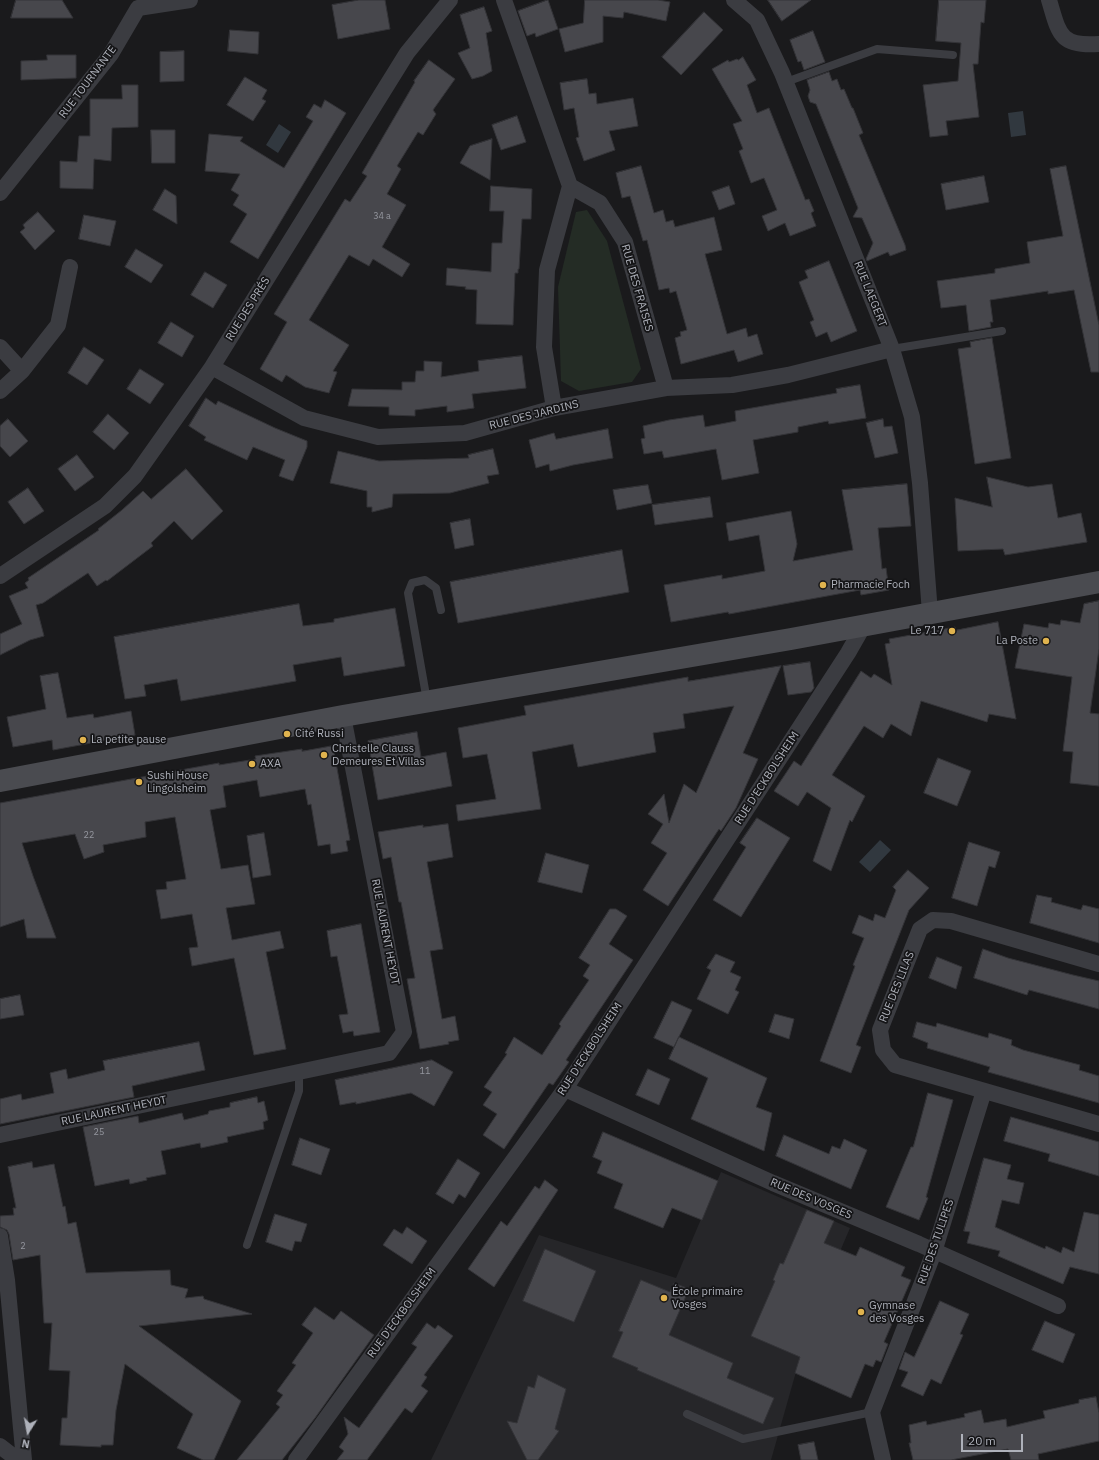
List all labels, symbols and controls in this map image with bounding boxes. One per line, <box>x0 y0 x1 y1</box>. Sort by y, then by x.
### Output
street label: RUE TOURNANTE <box>57 43 119 121</box>
house number: 34 a <box>373 211 391 221</box>
street label: RUE DES FRAISES <box>618 243 656 333</box>
street label: RUE LAEGERT <box>851 259 889 329</box>
street label: RUE DES PRÉS <box>223 275 273 343</box>
street label: RUE DES JARDINS <box>488 397 580 433</box>
place label: Pharmacie Foch <box>831 578 910 592</box>
marker: Pharmacie Foch <box>818 580 828 590</box>
place label: Le 717 <box>910 624 944 638</box>
marker: Le 717 <box>947 626 957 636</box>
place label: La Poste <box>996 634 1038 648</box>
marker: La Poste <box>1041 636 1051 646</box>
place label: Cité Russi <box>295 727 344 741</box>
marker: Cité Russi <box>282 729 292 739</box>
street label: RUE D'ECKBOLSHEIM <box>732 729 802 827</box>
place label: La petite pause <box>91 733 166 747</box>
marker: La petite pause <box>78 735 88 745</box>
place label: Christelle Clauss Demeures Et Villas <box>332 742 425 768</box>
marker: Christelle Clauss Demeures Et Villas <box>319 750 329 760</box>
place label: AXA <box>260 757 281 771</box>
marker: AXA <box>247 759 257 769</box>
place label: Sushi House Lingolsheim <box>147 769 208 795</box>
marker: Sushi House Lingolsheim <box>134 777 144 787</box>
house number: 22 <box>84 830 94 840</box>
street label: RUE LAURENT HEYDT <box>368 878 402 986</box>
street label: RUE DES LILAS <box>877 950 917 1024</box>
street label: RUE D'ECKBOLSHEIM <box>555 1000 625 1098</box>
house number: 11 <box>420 1066 430 1076</box>
street label: RUE LAURENT HEYDT <box>60 1093 168 1129</box>
house number: 25 <box>94 1127 104 1137</box>
street label: RUE DES VOSGES <box>768 1176 854 1222</box>
street label: RUE DES TULIPES <box>915 1198 957 1286</box>
house number: 2 <box>20 1241 26 1251</box>
street label: RUE D'ECKBOLSHEIM <box>365 1265 439 1361</box>
place label: École primaire Vosges <box>672 1285 743 1311</box>
marker: École primaire Vosges <box>659 1293 669 1303</box>
place label: Gymnase des Vosges <box>869 1299 924 1325</box>
marker: Gymnase des Vosges <box>856 1307 866 1317</box>
north arrow <box>8 1412 48 1452</box>
scale bar <box>963 1426 1025 1452</box>
text: 20 m <box>968 1433 996 1448</box>
text: N <box>20 1436 31 1451</box>

